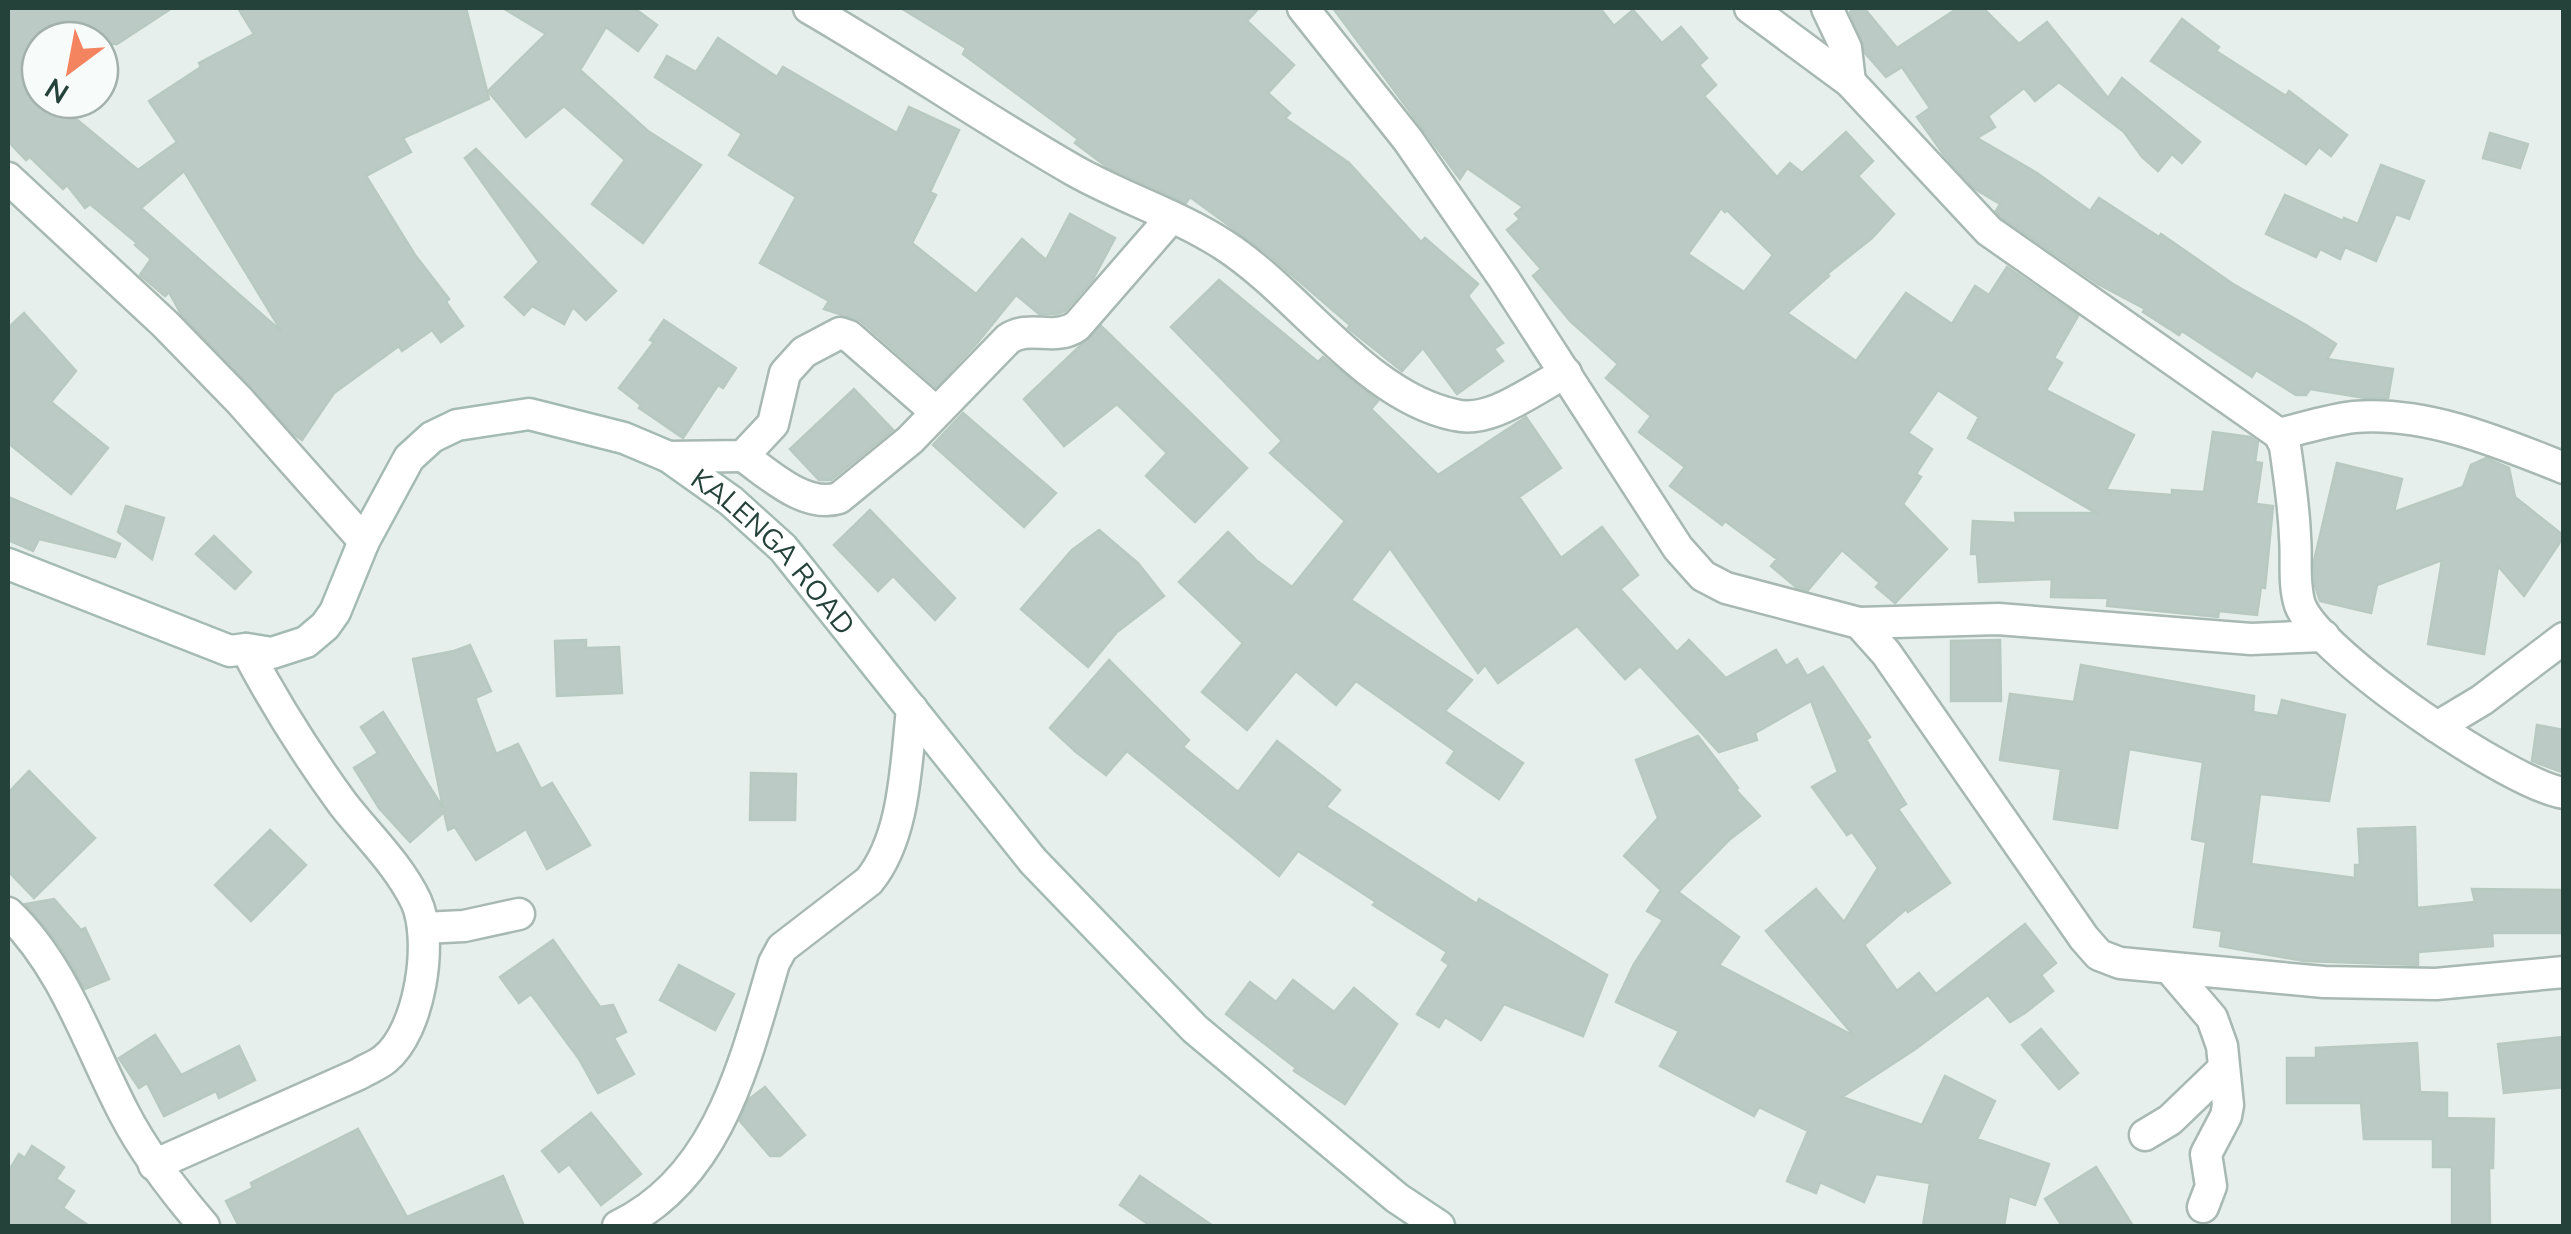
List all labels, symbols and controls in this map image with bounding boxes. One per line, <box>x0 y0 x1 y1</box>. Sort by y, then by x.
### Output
north arrow <box>20 20 120 120</box>
text: N <box>38 71 75 112</box>
street label: KALENGA ROAD <box>685 460 863 641</box>

